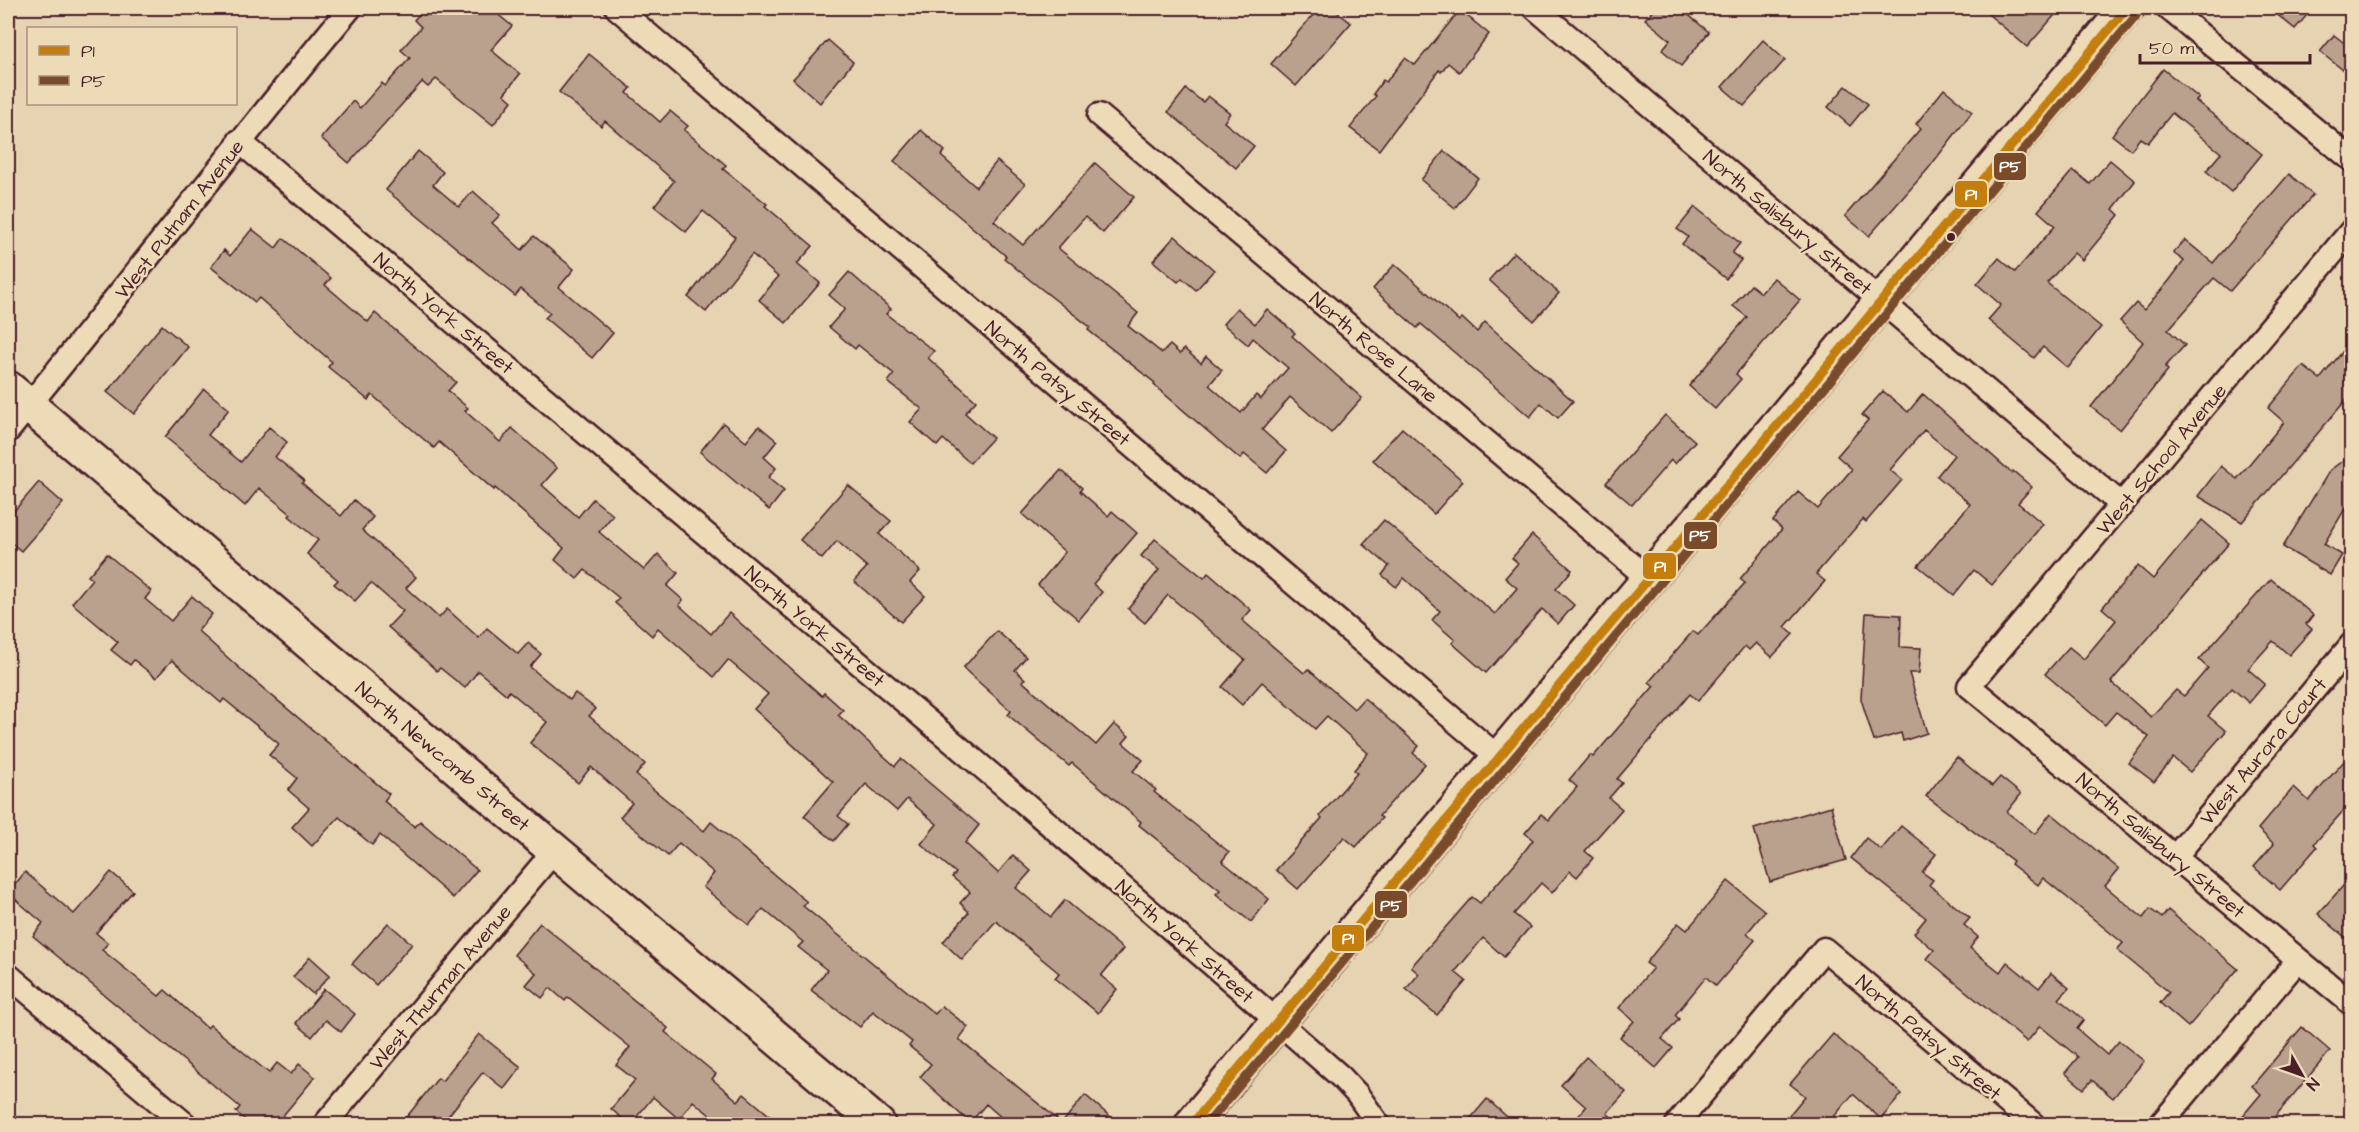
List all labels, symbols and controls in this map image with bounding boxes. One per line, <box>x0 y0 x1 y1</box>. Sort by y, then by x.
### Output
legend <box>27 27 237 105</box>
scale bar <box>2140 27 2310 65</box>
text: 50 m <box>2149 36 2194 61</box>
text: P1 <box>81 39 95 64</box>
text: P5 <box>81 69 105 94</box>
street label: West Putnam Avenue <box>109 134 251 305</box>
street label: North Salisbury Street <box>1696 144 1878 303</box>
line badge: P5 <box>1993 152 2027 181</box>
text: P5 <box>1999 156 2021 178</box>
line badge: P1 <box>1954 180 1988 208</box>
text: P1 <box>1965 184 1978 206</box>
unlabelled marker <box>1945 231 1957 243</box>
street label: North York Street <box>367 247 520 381</box>
street label: North Rose Lane <box>1303 286 1444 410</box>
street label: North Patsy Street <box>978 314 1136 454</box>
street label: West School Avenue <box>2090 378 2234 541</box>
line badge: P5 <box>1683 521 1718 550</box>
text: P5 <box>1689 525 1711 547</box>
line badge: P1 <box>1642 552 1677 580</box>
text: P1 <box>1654 556 1667 578</box>
street label: North York Street <box>738 560 891 694</box>
street label: West Aurora Court <box>2194 672 2334 831</box>
street label: North Newcomb Street <box>349 675 536 838</box>
street label: North Salisbury Street <box>2069 767 2251 926</box>
street label: North York Street <box>1109 874 1260 1010</box>
line badge: P5 <box>1374 890 1408 919</box>
text: P5 <box>1380 895 1402 917</box>
street label: West Thurman Avenue <box>363 899 518 1076</box>
line badge: P1 <box>1331 924 1365 952</box>
text: P1 <box>1342 928 1355 950</box>
street label: North Patsy Street <box>1849 968 2007 1108</box>
north arrow <box>2272 1045 2332 1105</box>
text: N <box>2301 1073 2324 1095</box>

